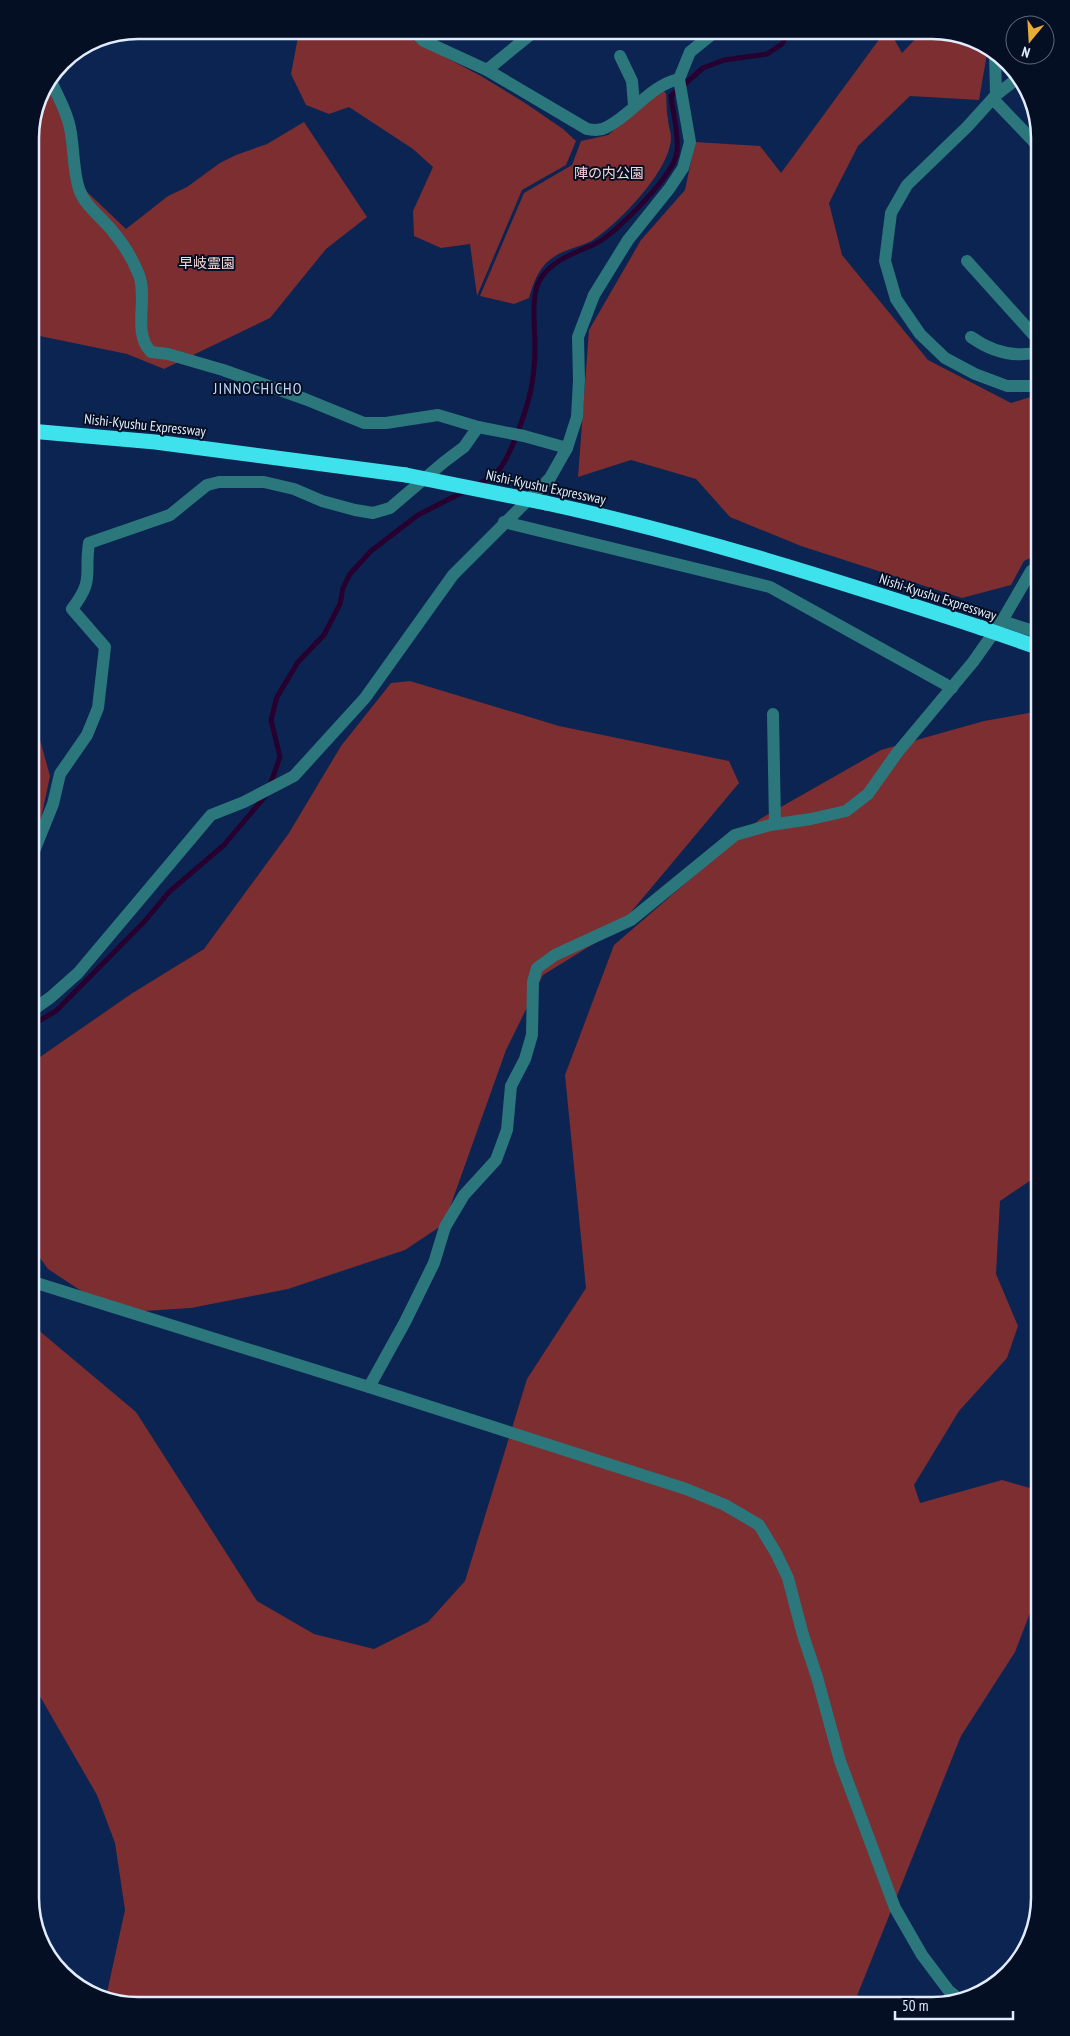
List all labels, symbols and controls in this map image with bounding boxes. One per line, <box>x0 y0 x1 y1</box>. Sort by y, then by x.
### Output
north arrow <box>1005 15 1055 65</box>
text: N <box>1020 43 1032 62</box>
park label: 陣の内公園 <box>574 164 644 182</box>
park label: 早岐霊園 <box>179 254 235 272</box>
district label: JINNOCHICHO <box>213 378 302 398</box>
street label: Nishi-Kyushu Expressway <box>83 410 207 440</box>
street label: Nishi-Kyushu Expressway <box>484 465 608 509</box>
street label: Nishi-Kyushu Expressway <box>877 570 1000 625</box>
scale bar <box>895 1988 1012 2020</box>
text: 50 m <box>902 1996 928 2015</box>

